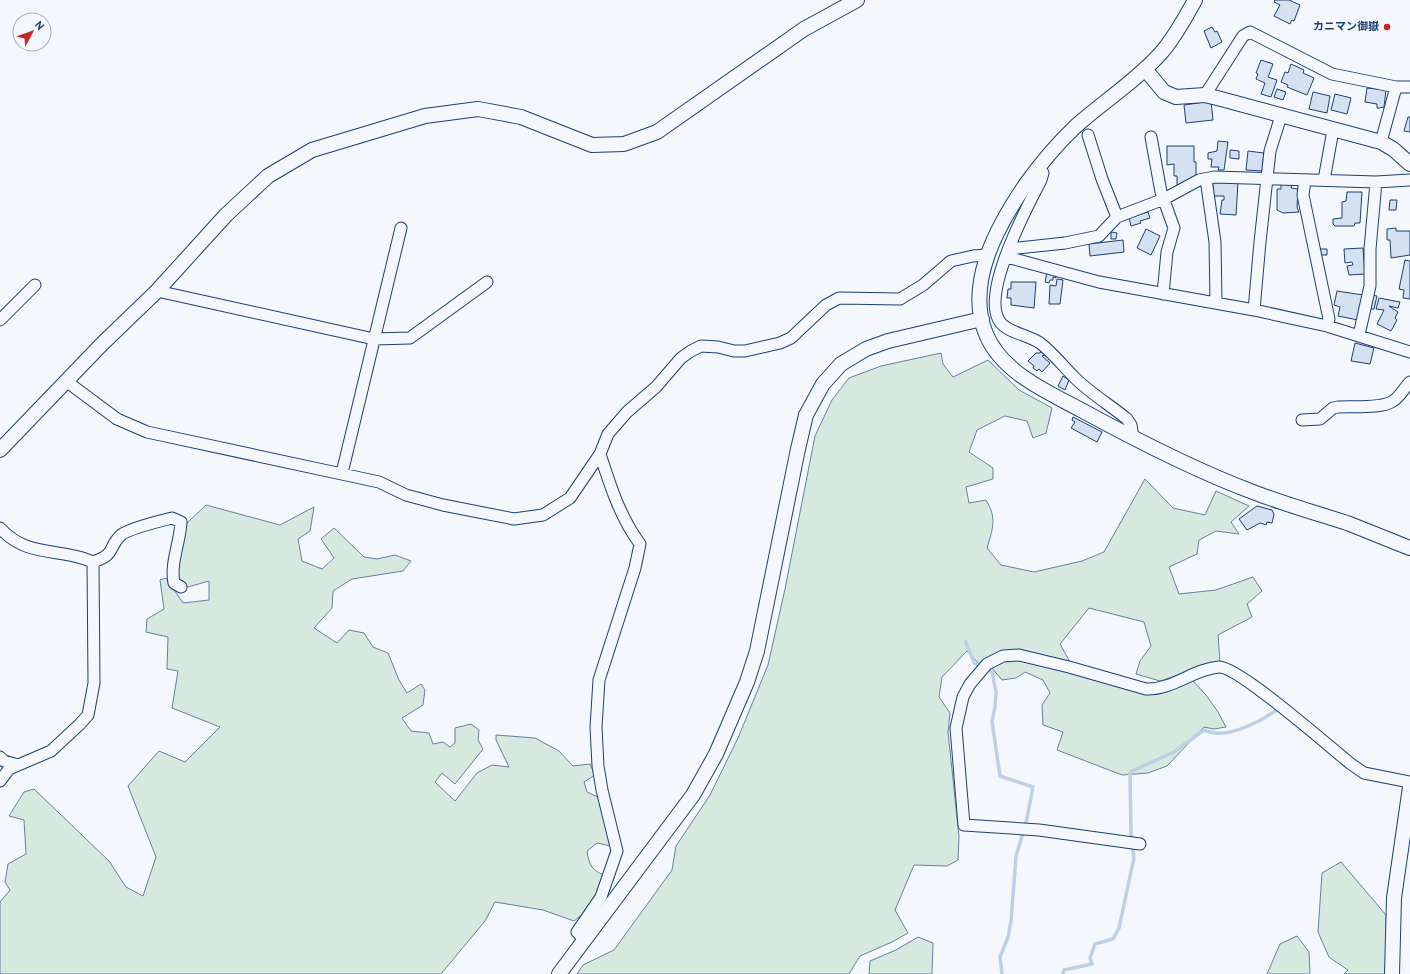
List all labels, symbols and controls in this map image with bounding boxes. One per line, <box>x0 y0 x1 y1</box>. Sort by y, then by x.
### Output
north arrow <box>12 12 52 52</box>
text: N <box>31 19 47 34</box>
place label: カニマン御嶽 <box>1313 20 1379 34</box>
marker: カニマン御嶽 <box>1382 22 1392 32</box>

